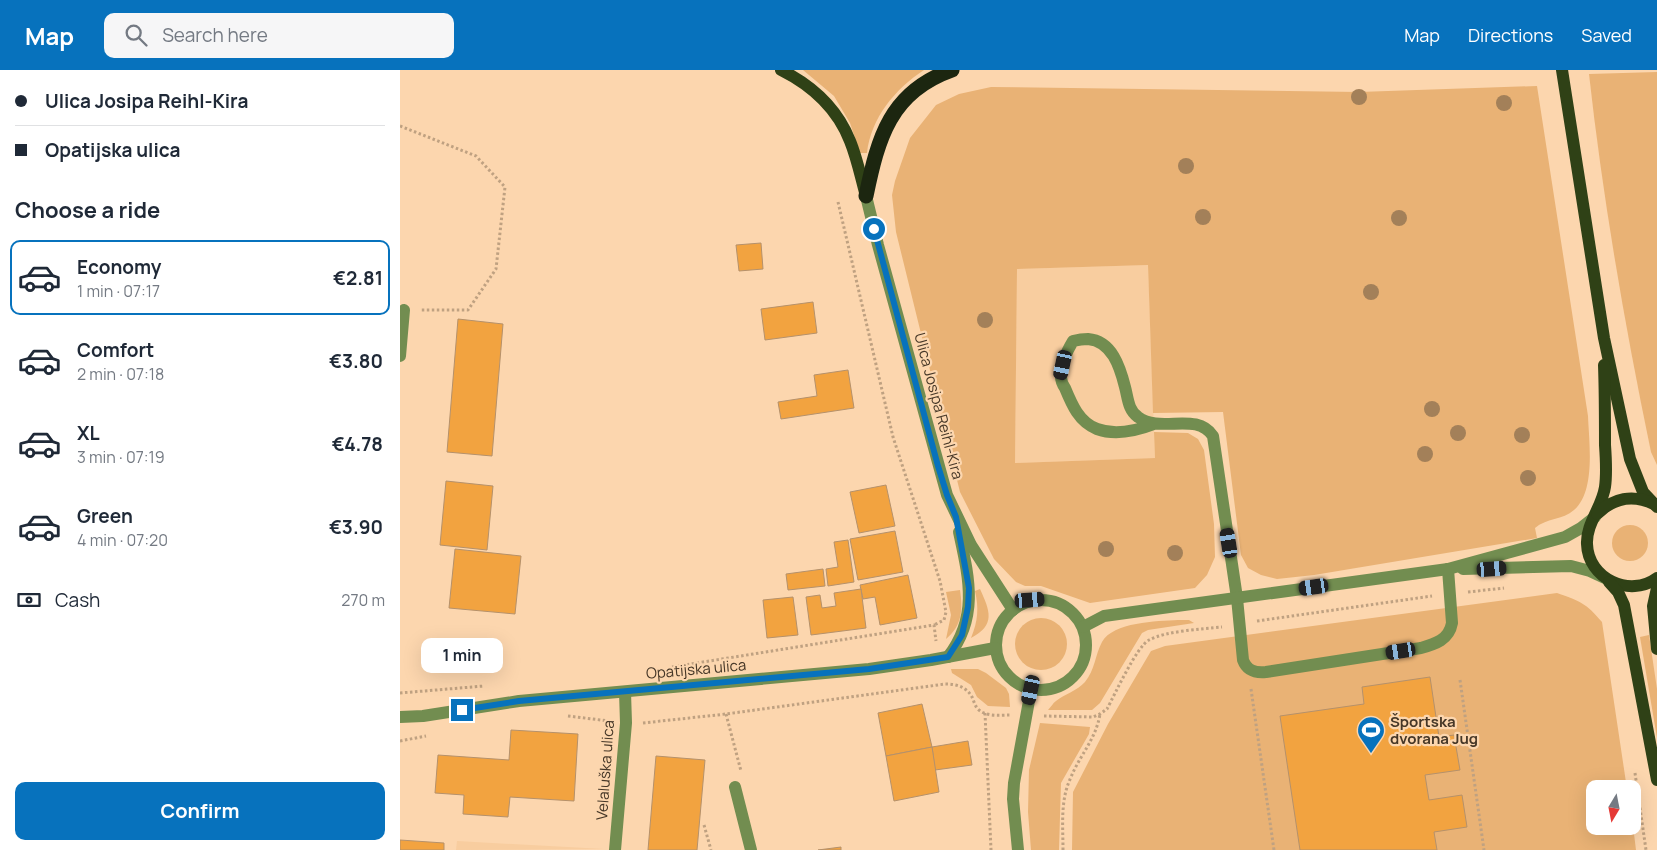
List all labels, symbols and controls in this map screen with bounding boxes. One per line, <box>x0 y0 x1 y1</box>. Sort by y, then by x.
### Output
search box <box>104 13 454 58</box>
text: Map <box>25 19 74 52</box>
icon: search <box>122 21 150 49</box>
text: Search here <box>162 22 268 48</box>
text: Map <box>1404 23 1440 47</box>
text: Directions <box>1468 23 1553 47</box>
text: Saved <box>1581 23 1632 47</box>
text: Ulica Josipa Reihl-Kira <box>45 88 248 114</box>
text: Opatijska ulica <box>45 137 180 163</box>
text: Choose a ride <box>15 195 160 225</box>
route start <box>863 218 885 240</box>
text: Economy <box>77 254 161 280</box>
icon: car <box>17 255 62 300</box>
text: €2.81 <box>333 265 383 291</box>
text: 1 min · 07:17 <box>77 280 160 302</box>
street label: Ulica Josipa Reihl-Kira <box>909 330 969 482</box>
text: Comfort <box>77 337 154 363</box>
icon: car <box>17 338 62 383</box>
text: €3.80 <box>329 348 383 374</box>
car <box>1052 349 1073 381</box>
text: 2 min · 07:18 <box>77 363 164 385</box>
text: XL <box>77 420 100 446</box>
icon: car <box>17 421 62 466</box>
text: €4.78 <box>332 431 383 457</box>
text: 3 min · 07:19 <box>77 446 165 468</box>
text: Green <box>77 503 133 529</box>
icon: car <box>17 504 62 549</box>
text: €3.90 <box>329 514 383 540</box>
car <box>1219 527 1238 559</box>
text: 4 min · 07:20 <box>77 529 168 551</box>
car <box>1476 560 1507 578</box>
car <box>1298 577 1329 597</box>
icon: cash <box>15 586 43 614</box>
text: Cash <box>55 587 100 613</box>
text: 270 m <box>341 589 385 611</box>
car <box>1014 591 1045 609</box>
callout: 1 min <box>421 638 503 672</box>
car <box>1385 641 1416 661</box>
text: 1 min <box>442 644 482 666</box>
street label: Opatijska ulica <box>645 654 747 684</box>
car <box>1020 674 1041 706</box>
route end <box>451 699 473 721</box>
place label: Športska dvorana Jug <box>1390 711 1478 749</box>
sports icon: Športska dvorana Jug <box>1356 715 1386 754</box>
street label: Velaluška ulica <box>591 719 619 821</box>
north arrow <box>1586 780 1641 835</box>
map controls <box>1586 780 1641 835</box>
button: Confirm <box>15 782 385 840</box>

